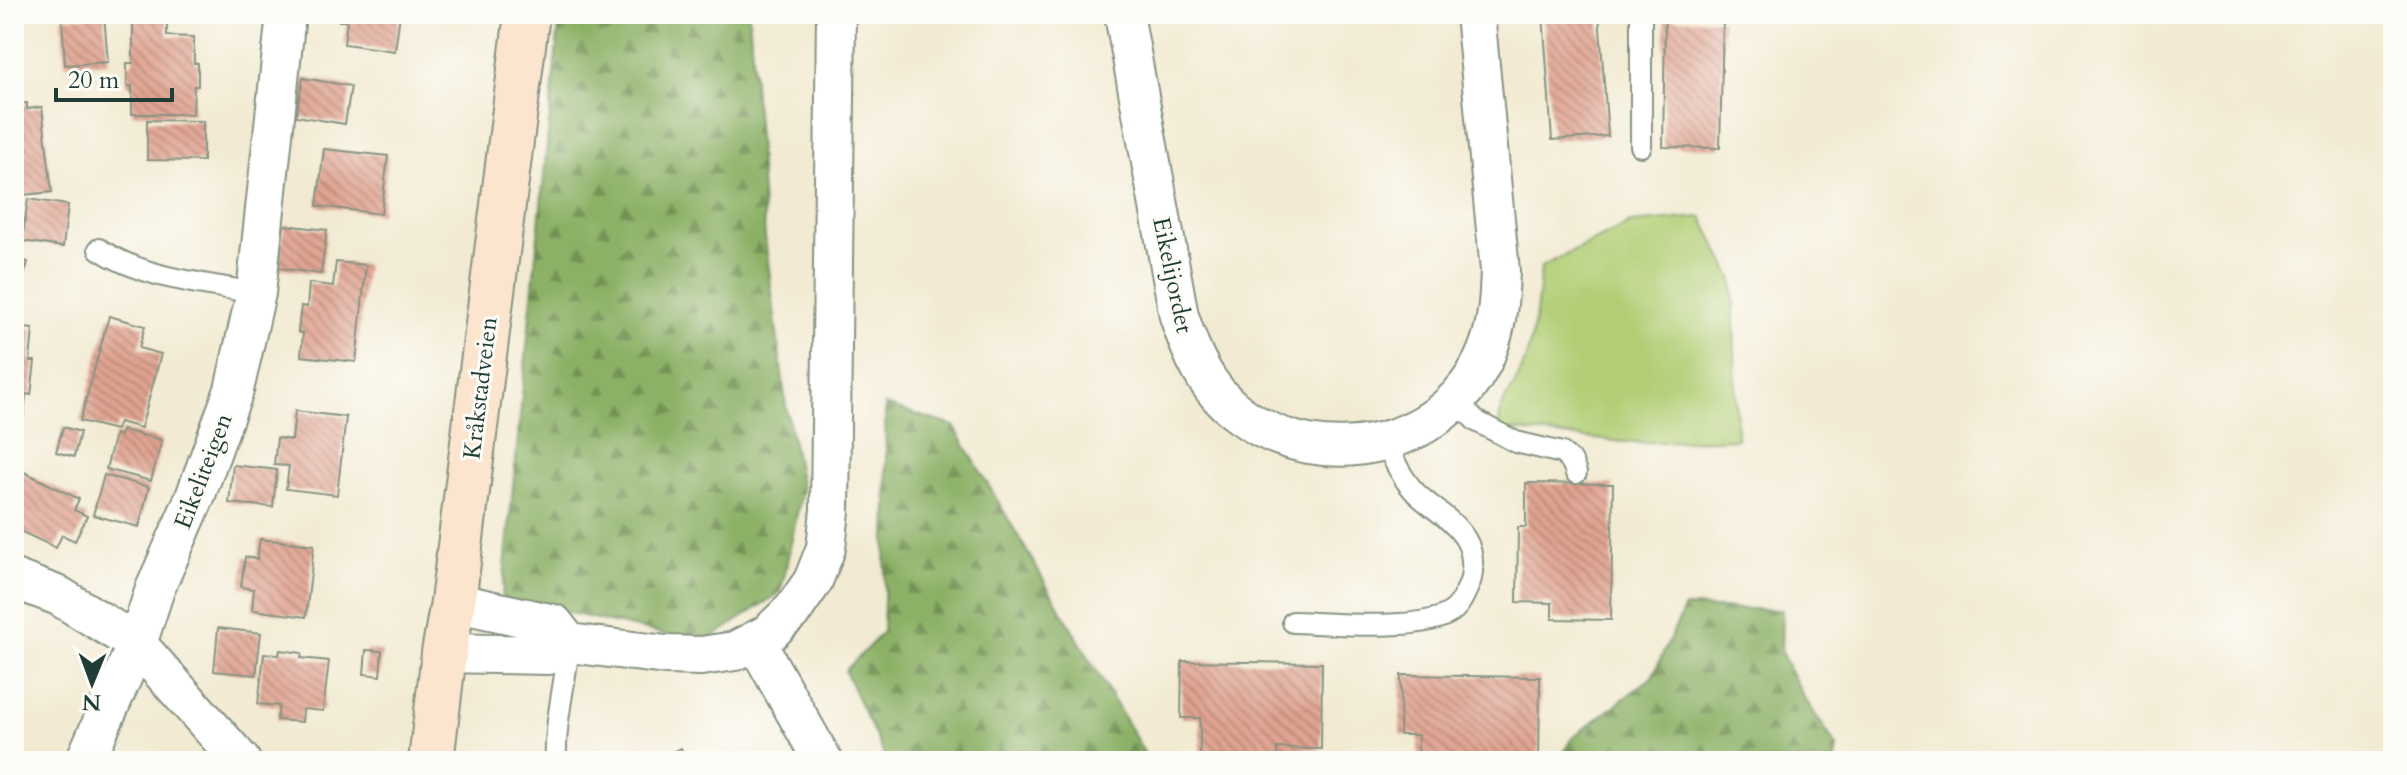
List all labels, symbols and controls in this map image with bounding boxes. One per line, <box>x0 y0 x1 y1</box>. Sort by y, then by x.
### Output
scale bar <box>56 52 172 102</box>
text: 20 m <box>68 64 120 97</box>
street label: Eikelijordet <box>1144 214 1201 337</box>
street label: Kråkstadveien <box>455 315 506 461</box>
street label: Eikeliteigen <box>166 408 241 534</box>
north arrow <box>52 643 132 723</box>
text: N <box>82 687 101 717</box>

